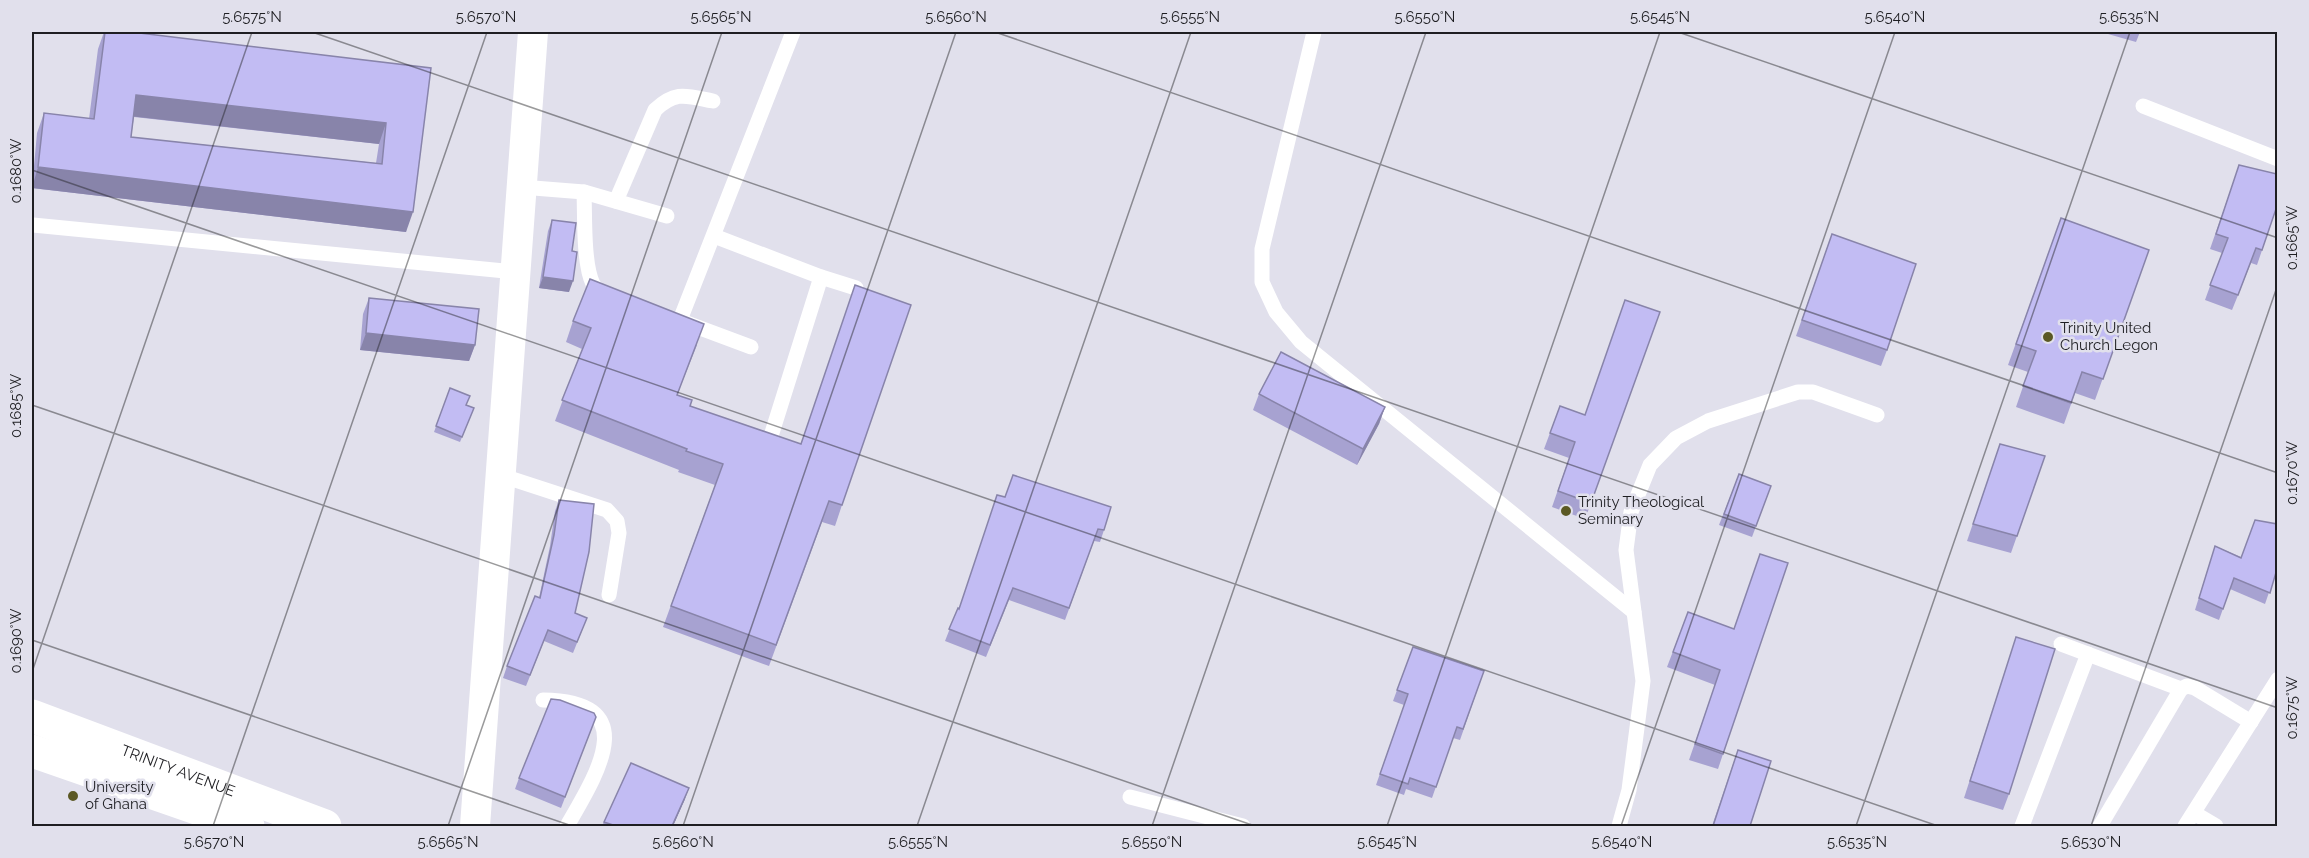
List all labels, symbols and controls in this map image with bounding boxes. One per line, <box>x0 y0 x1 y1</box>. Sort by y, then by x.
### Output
text: 5.6575°N <box>222 8 282 26</box>
text: 5.6570°N <box>456 8 516 26</box>
text: 5.6565°N <box>690 8 752 26</box>
text: 5.6560°N <box>925 8 987 26</box>
text: 5.6555°N <box>1160 8 1220 26</box>
text: 5.6550°N <box>1395 8 1455 26</box>
text: 5.6545°N <box>1630 8 1690 26</box>
text: 5.6540°N <box>1865 8 1925 26</box>
text: 5.6535°N <box>2099 8 2159 26</box>
text: 0.1680°W <box>7 138 25 203</box>
text: 0.1665°W <box>2283 206 2301 270</box>
place label: Trinity United Church Legon <box>2060 319 2158 354</box>
marker: Trinity United Church Legon <box>2041 330 2055 344</box>
text: 0.1685°W <box>7 374 25 438</box>
text: 0.1670°W <box>2283 441 2301 505</box>
place label: Trinity Theological Seminary <box>1578 493 1705 528</box>
marker: Trinity Theological Seminary <box>1559 504 1573 518</box>
text: 0.1690°W <box>7 608 25 673</box>
text: 0.1675°W <box>2283 676 2301 740</box>
street label: TRINITY AVENUE <box>119 741 238 800</box>
place label: University of Ghana <box>85 778 154 813</box>
marker: University of Ghana <box>66 789 80 803</box>
text: 5.6570°N <box>184 833 244 851</box>
text: 5.6565°N <box>417 833 479 851</box>
text: 5.6560°N <box>652 833 714 851</box>
text: 5.6555°N <box>888 833 948 851</box>
text: 5.6550°N <box>1122 833 1182 851</box>
text: 5.6545°N <box>1357 833 1417 851</box>
text: 5.6540°N <box>1592 833 1652 851</box>
text: 5.6535°N <box>1827 833 1887 851</box>
text: 5.6530°N <box>2061 833 2121 851</box>

